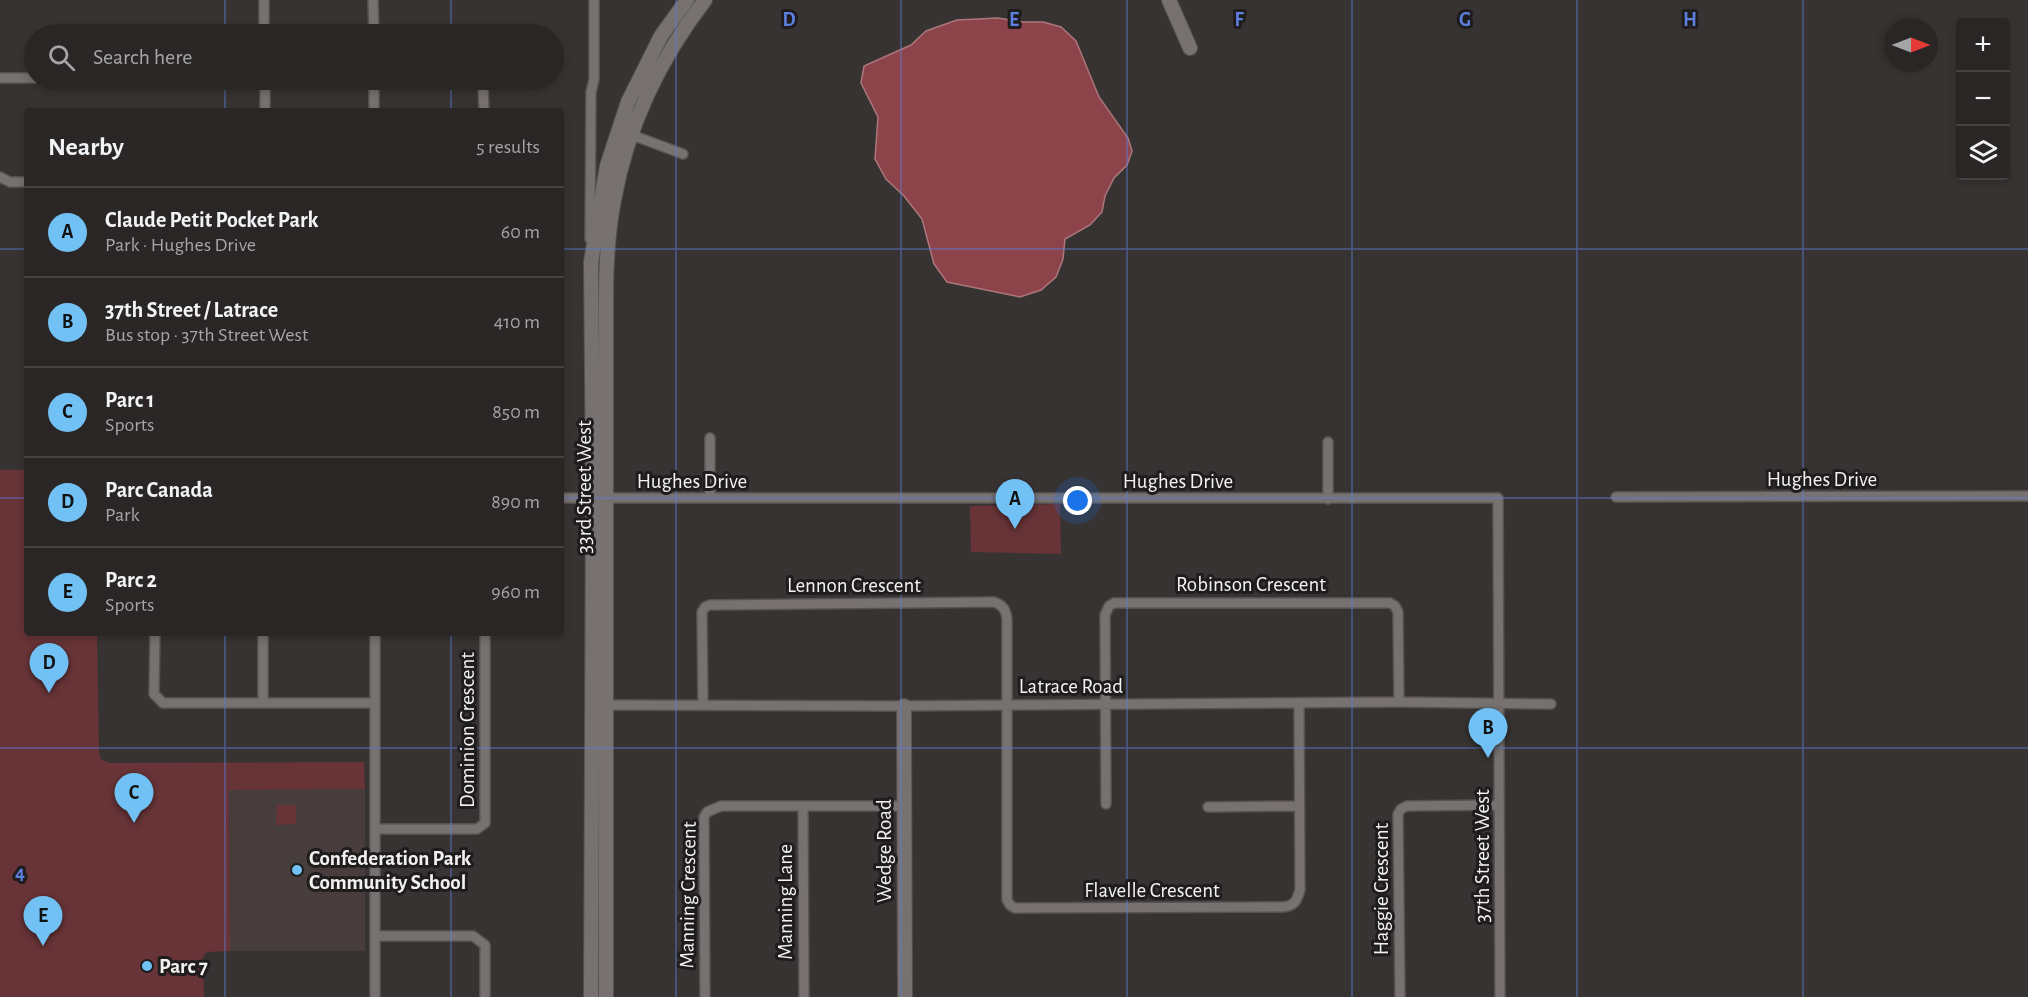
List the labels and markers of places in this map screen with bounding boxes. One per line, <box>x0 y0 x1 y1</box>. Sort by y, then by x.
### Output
pin: A <box>996 480 1034 529</box>
pin: D <box>29 644 68 693</box>
pin: B <box>1468 708 1508 758</box>
pin: C <box>114 774 154 823</box>
place label: Confederation Park Community School <box>309 848 472 893</box>
marker: Confederation Park Community School <box>290 863 304 877</box>
pin: E <box>24 896 63 946</box>
place label: Parc 7 <box>159 956 208 977</box>
marker: Parc 7 <box>140 959 154 973</box>

